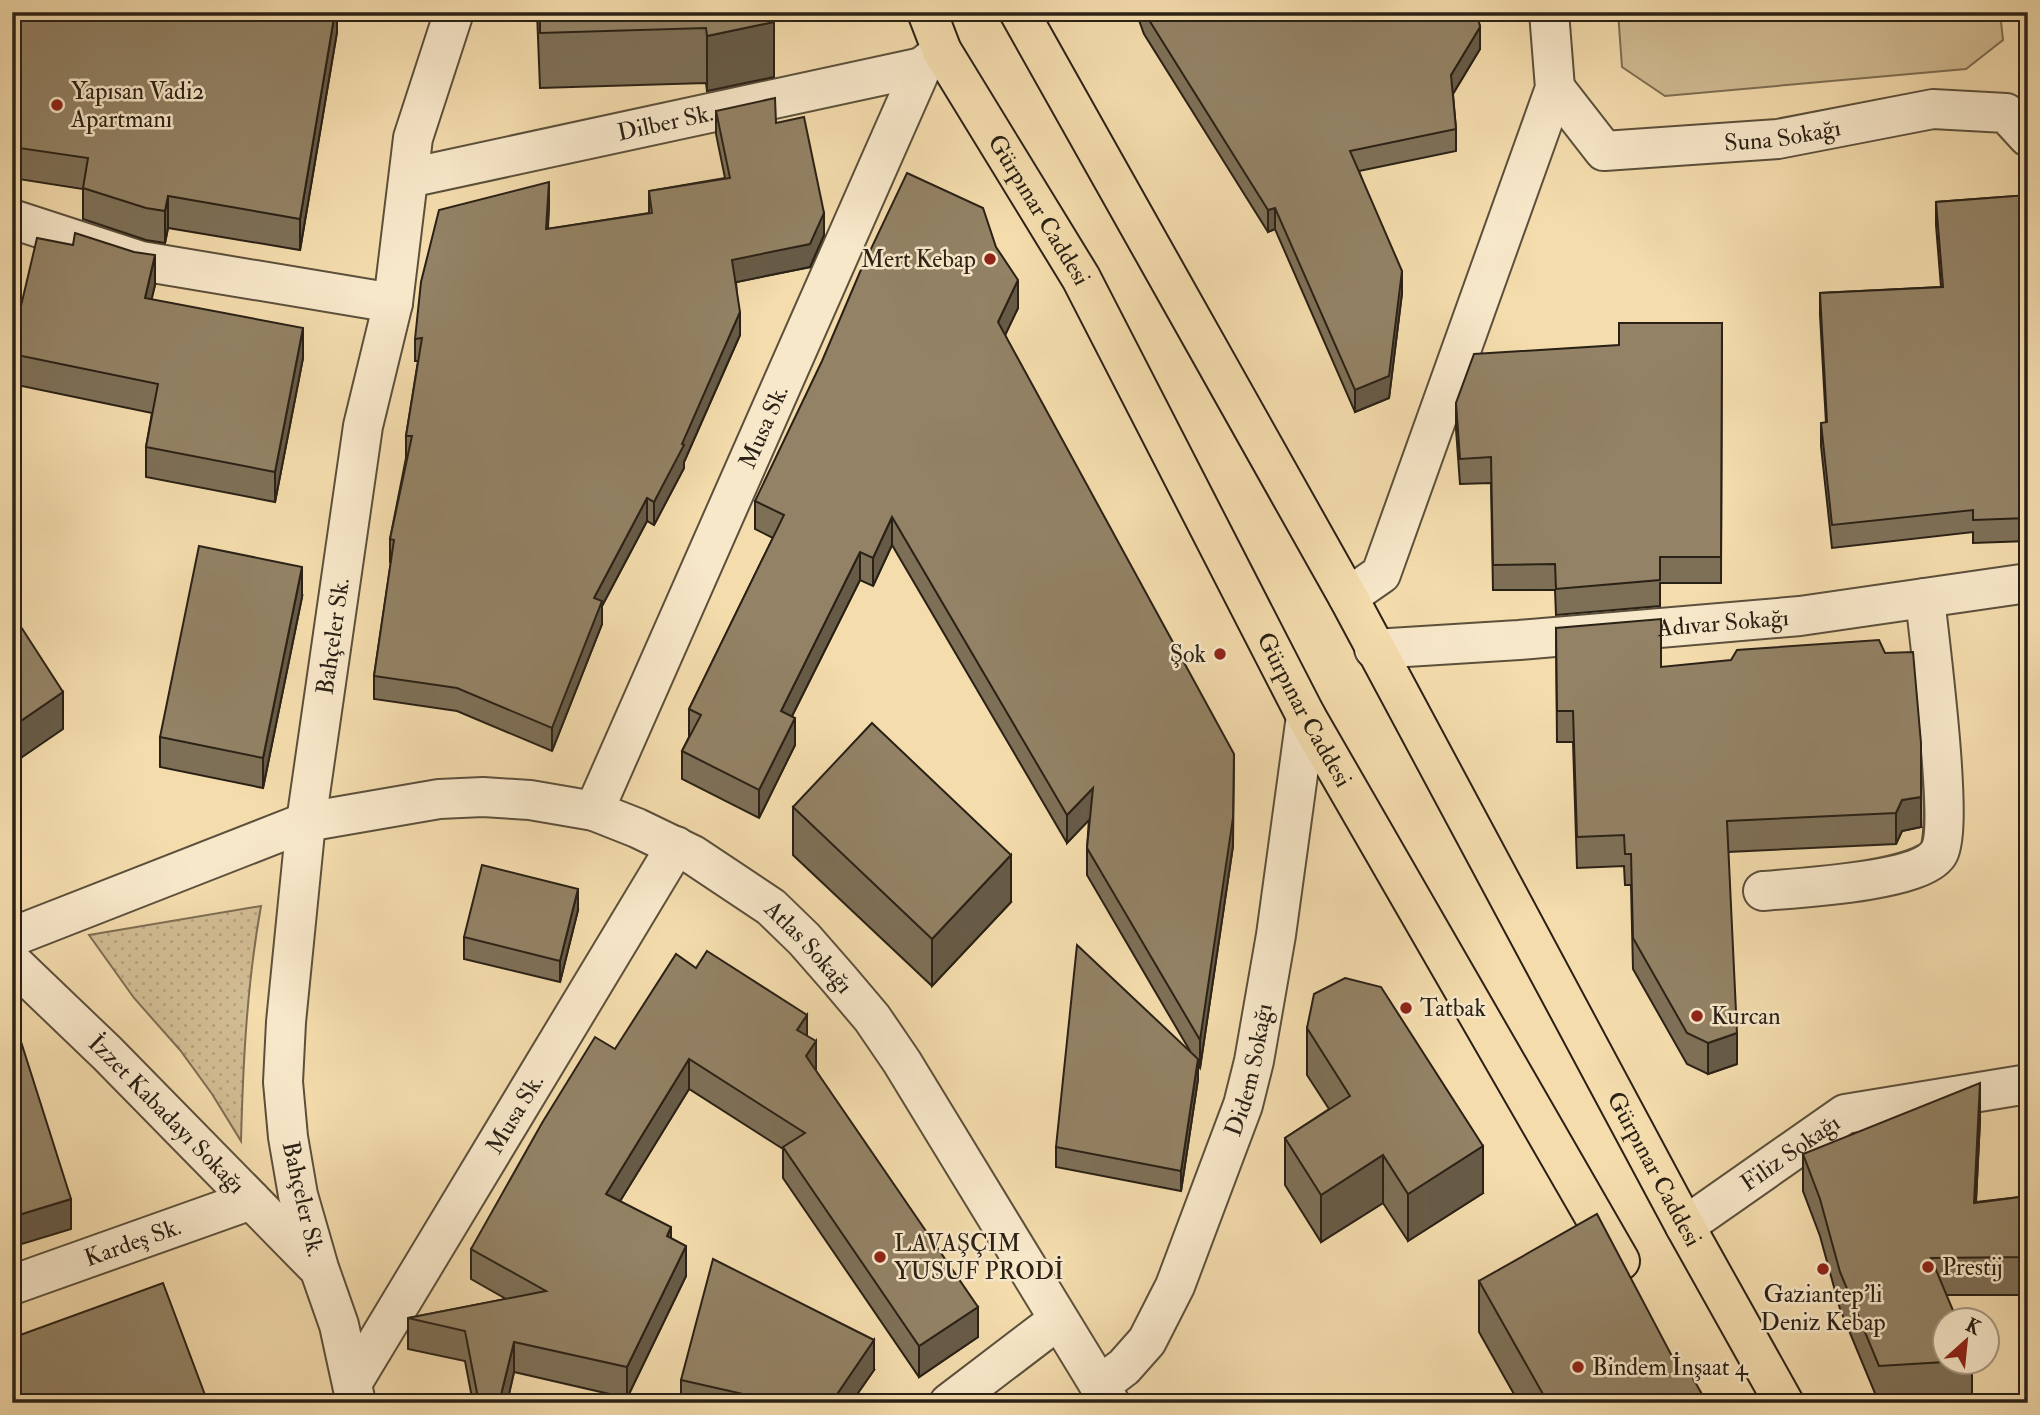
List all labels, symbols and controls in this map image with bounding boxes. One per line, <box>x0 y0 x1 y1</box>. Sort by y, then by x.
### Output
place label: Yapısan Vadi2 Apartmanı <box>70 76 204 135</box>
marker: Yapısan Vadi2 Apartmanı <box>49 97 65 113</box>
street label: Dilber Sk. <box>614 97 716 148</box>
street label: Suna Sokağı <box>1723 112 1843 158</box>
street label: Gürpınar Caddesi <box>981 128 1098 290</box>
place label: Mert Kebap <box>861 244 976 275</box>
marker: Mert Kebap <box>982 251 998 267</box>
street label: Musa Sk. <box>732 380 795 473</box>
street label: Bahçeler Sk. <box>309 576 356 697</box>
street label: Adıvar Sokağı <box>1655 602 1790 644</box>
street label: Gürpınar Caddesi <box>1250 627 1359 793</box>
place label: Şok <box>1170 639 1206 670</box>
marker: Şok <box>1212 646 1228 662</box>
street label: Atlas Sokağı <box>757 893 860 1000</box>
place label: Tatbak <box>1420 993 1486 1024</box>
marker: Tatbak <box>1398 1000 1414 1016</box>
street label: Didem Sokağı <box>1217 1001 1279 1140</box>
place label: Kurcan <box>1711 1001 1781 1032</box>
marker: Kurcan <box>1689 1008 1705 1024</box>
street label: İzzet Kabadayı Sokağı <box>82 1027 252 1200</box>
street label: Musa Sk. <box>479 1068 551 1160</box>
street label: Gürpınar Caddesi <box>1600 1086 1709 1252</box>
street label: Filiz Sokağı <box>1734 1107 1846 1198</box>
street label: Bahçeler Sk. <box>275 1138 331 1260</box>
street label: Kardeş Sk. <box>80 1211 185 1273</box>
place label: LAVAŞÇIM YUSUF PRODİ <box>894 1228 1064 1287</box>
marker: LAVAŞÇIM YUSUF PRODİ <box>872 1249 888 1265</box>
place label: Prestij <box>1942 1252 2003 1283</box>
marker: Prestij <box>1920 1259 1936 1275</box>
marker: Gaziantep'li Deniz Kebap <box>1815 1261 1831 1277</box>
place label: Gaziantep'li Deniz Kebap <box>1760 1279 1886 1338</box>
north arrow <box>1932 1306 2002 1376</box>
text: K <box>1962 1313 1985 1341</box>
place label: Bindem İnşaat 4 <box>1592 1351 1749 1383</box>
marker: Bindem İnşaat 4 <box>1570 1359 1586 1375</box>

